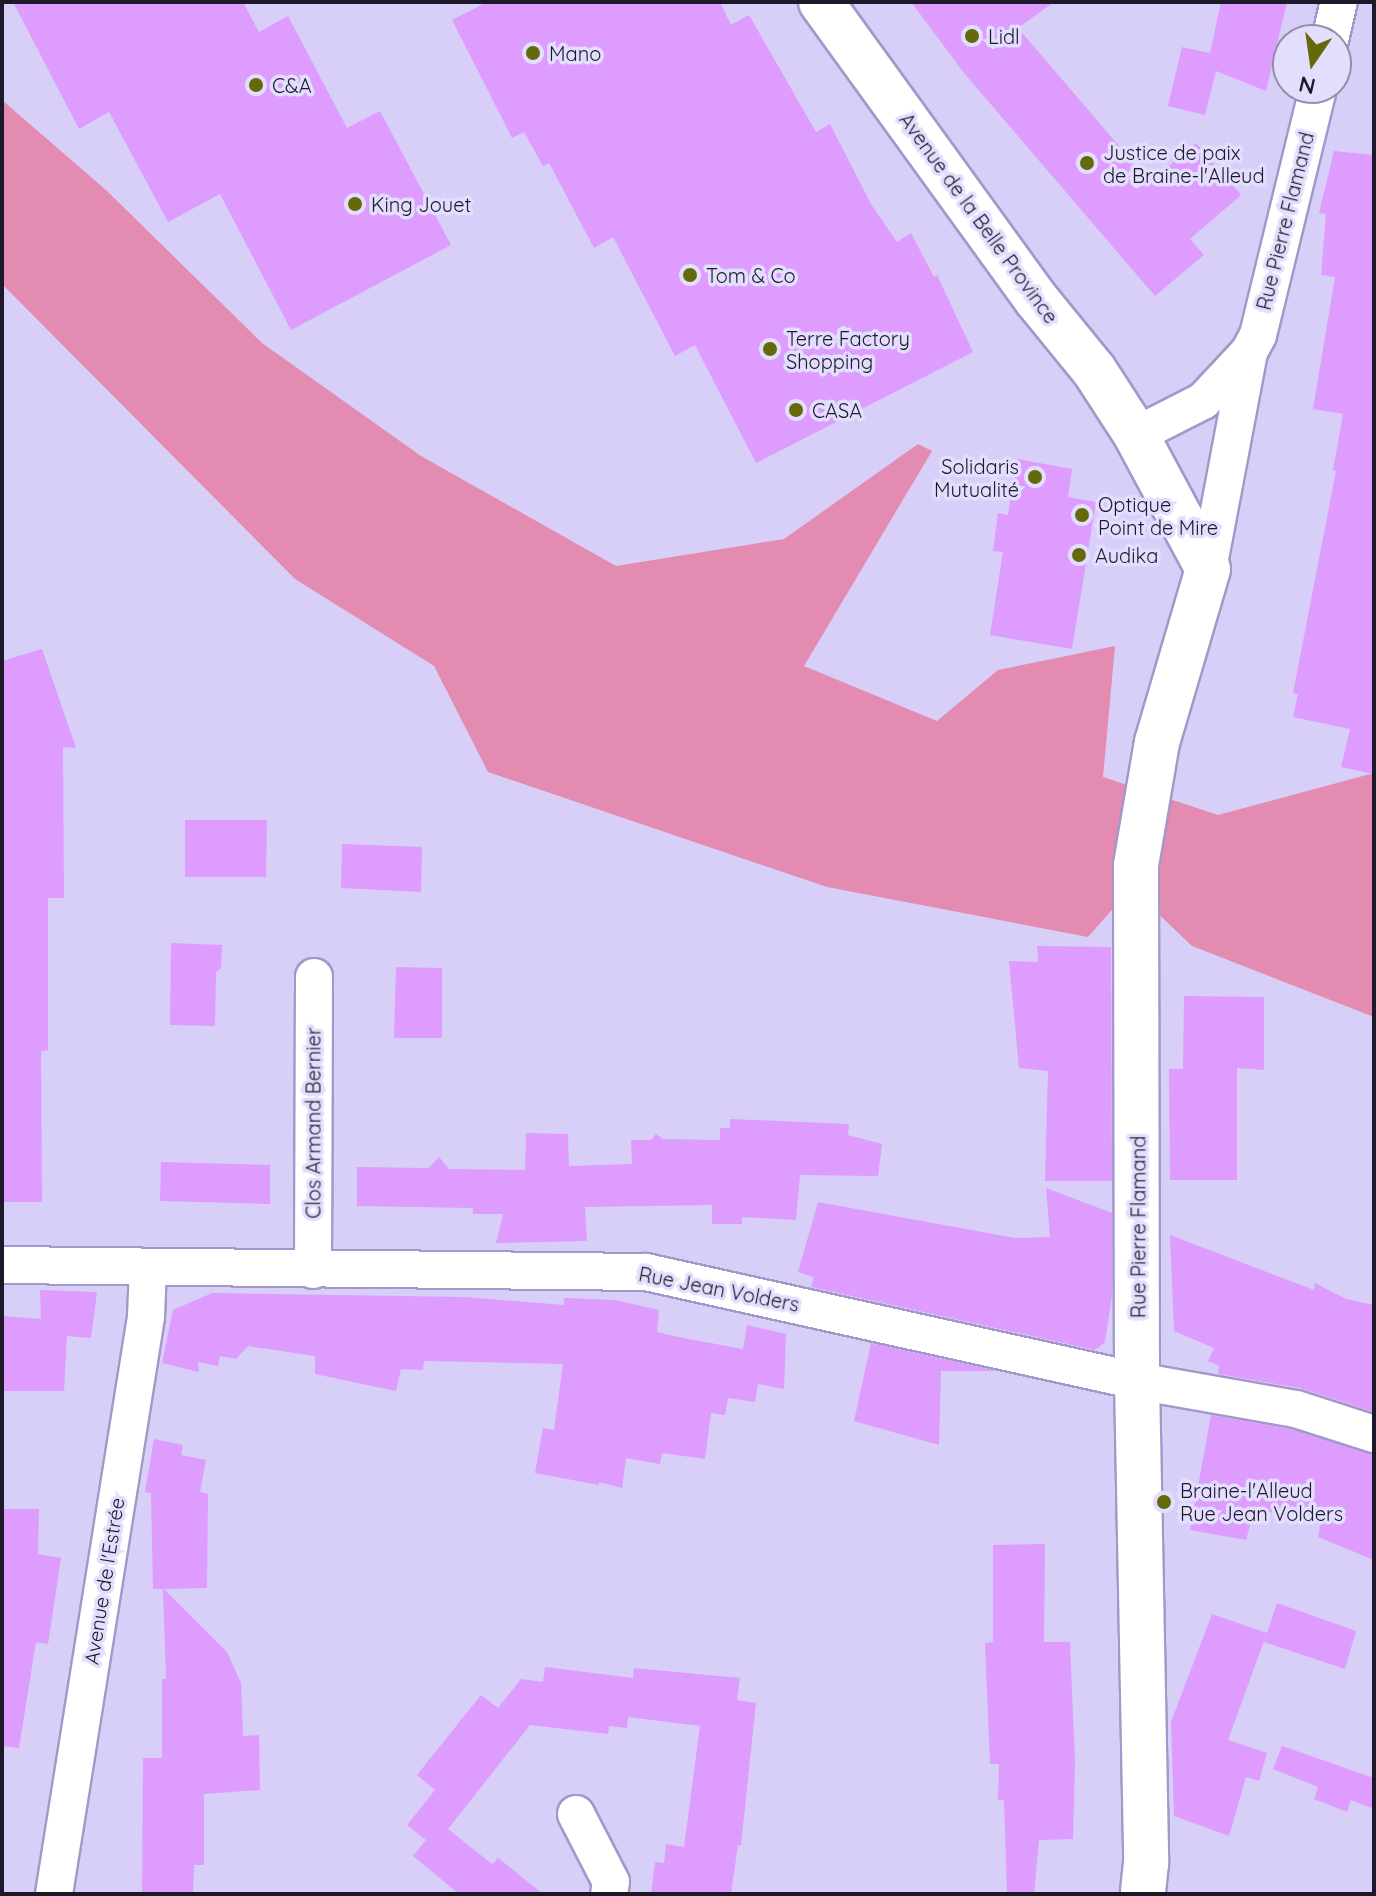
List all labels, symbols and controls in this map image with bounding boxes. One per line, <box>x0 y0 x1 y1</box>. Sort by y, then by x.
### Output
place label: Lidl <box>988 24 1020 48</box>
north arrow <box>1272 24 1352 104</box>
marker: Lidl <box>963 27 981 45</box>
place label: Mano <box>549 41 601 65</box>
marker: Mano <box>524 44 542 62</box>
text: N <box>1296 70 1318 101</box>
place label: C&A <box>272 73 312 97</box>
marker: C&A <box>247 76 265 94</box>
street label: Avenue de la Belle Province <box>895 108 1063 328</box>
street label: Rue Pierre Flamand <box>1251 129 1319 313</box>
place label: Justice de paix de Braine-l'Alleud <box>1103 140 1265 187</box>
marker: Justice de paix de Braine-l'Alleud <box>1078 154 1096 172</box>
place label: King Jouet <box>371 192 471 216</box>
marker: King Jouet <box>346 195 364 213</box>
place label: Tom & Co <box>706 263 796 287</box>
marker: Tom & Co <box>681 266 699 284</box>
place label: Terre Factory Shopping <box>786 326 910 373</box>
marker: Terre Factory Shopping <box>761 340 779 358</box>
place label: CASA <box>812 398 862 422</box>
marker: CASA <box>787 401 805 419</box>
place label: Solidaris Mutualité <box>934 454 1019 501</box>
marker: Solidaris Mutualité <box>1026 468 1044 486</box>
place label: Optique Point de Mire <box>1098 492 1218 539</box>
marker: Optique Point de Mire <box>1073 506 1091 524</box>
place label: Audika <box>1095 543 1158 567</box>
marker: Audika <box>1070 546 1088 564</box>
street label: Clos Armand Bernier <box>301 1027 325 1219</box>
street label: Rue Pierre Flamand <box>1126 1136 1150 1318</box>
street label: Rue Jean Volders <box>637 1262 801 1316</box>
place label: Braine-l'Alleud Rue Jean Volders <box>1180 1478 1343 1525</box>
marker: Braine-l'Alleud Rue Jean Volders <box>1155 1493 1173 1511</box>
street label: Avenue de l'Estrée <box>79 1496 129 1666</box>

